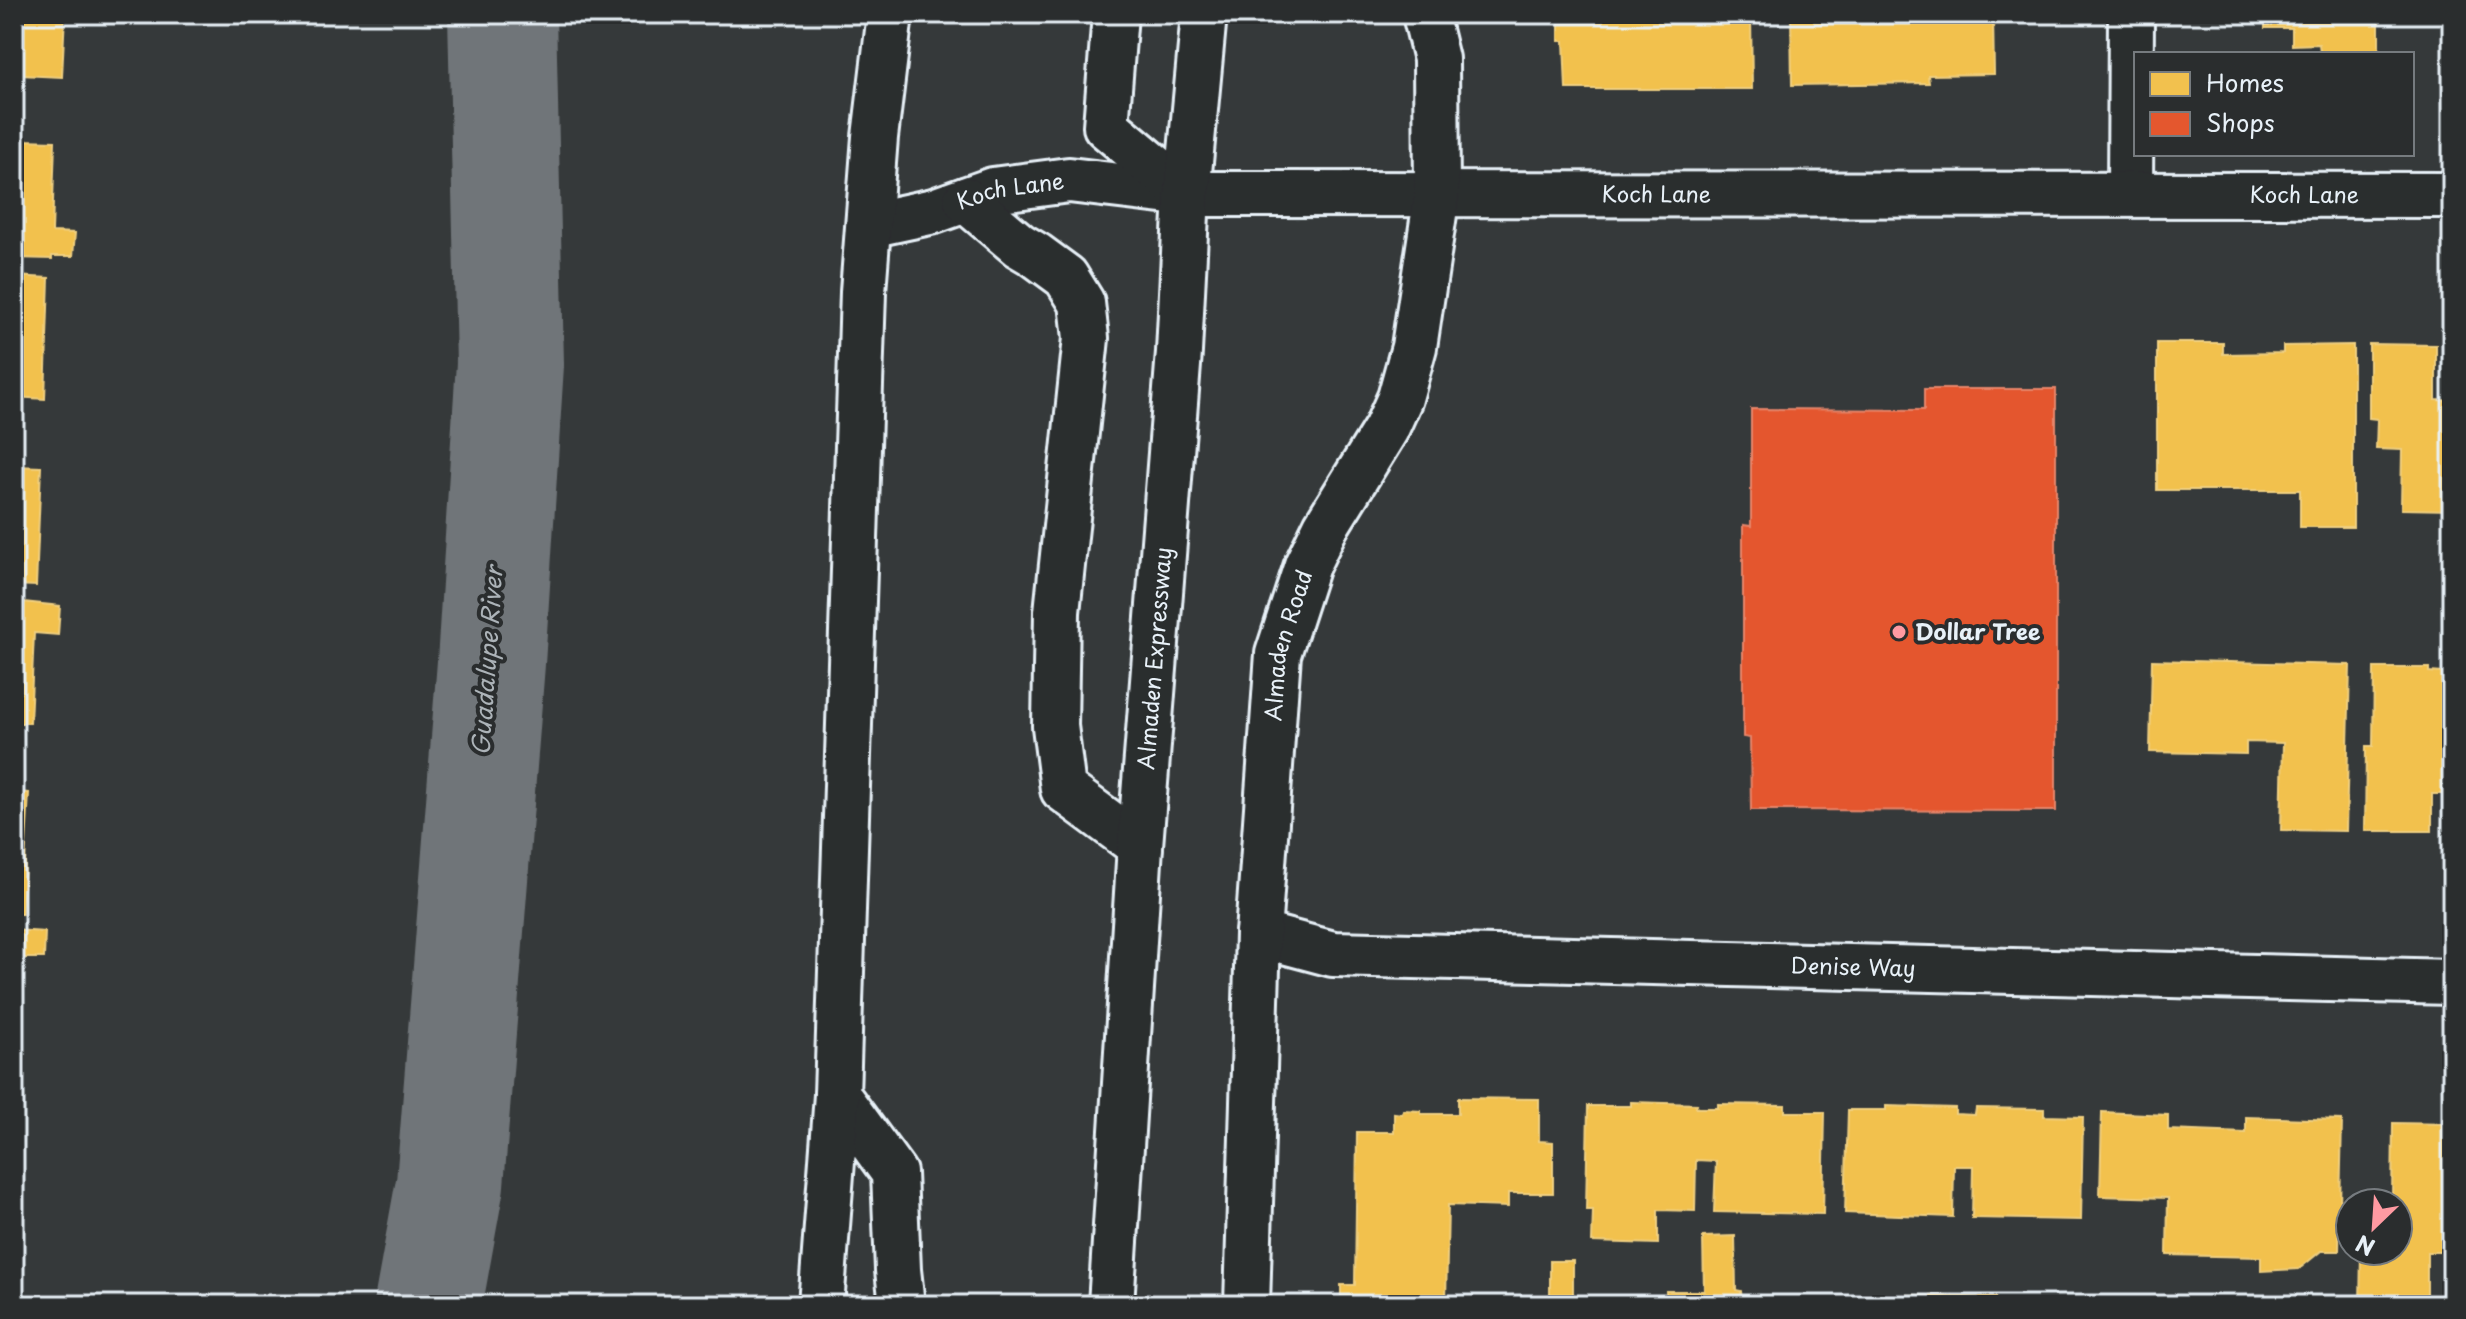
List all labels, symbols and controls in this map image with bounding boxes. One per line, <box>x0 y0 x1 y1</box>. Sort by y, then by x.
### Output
legend <box>2134 52 2414 156</box>
text: Homes <box>2206 64 2284 100</box>
text: Shops <box>2206 104 2275 140</box>
street label: Koch Lane <box>951 163 1066 217</box>
street label: Koch Lane <box>1602 176 1711 209</box>
street label: Koch Lane <box>2250 177 2359 210</box>
street label: Almaden Expressway <box>1128 546 1179 771</box>
water label: Guadalupe River <box>461 562 511 757</box>
street label: Almaden Road <box>1255 565 1319 722</box>
place label: Dollar Tree <box>1915 614 2041 647</box>
marker: Dollar Tree <box>1890 623 1908 641</box>
street label: Denise Way <box>1790 947 1916 984</box>
north arrow <box>2334 1187 2414 1267</box>
text: N <box>2350 1228 2380 1265</box>

